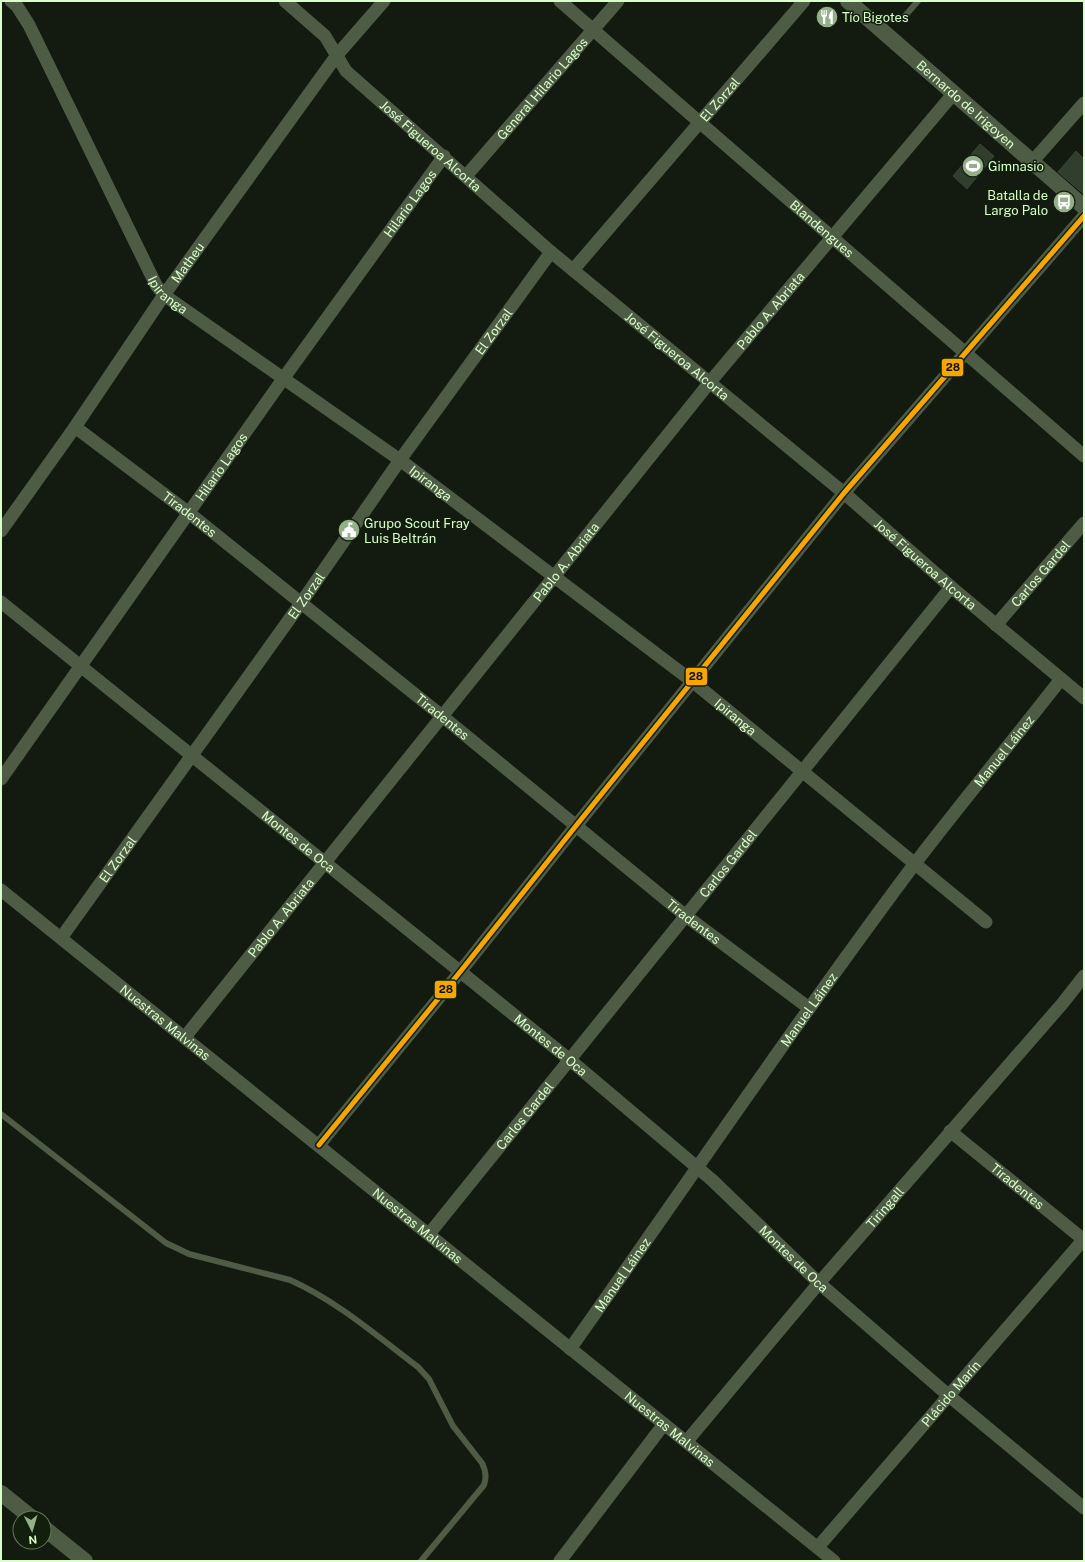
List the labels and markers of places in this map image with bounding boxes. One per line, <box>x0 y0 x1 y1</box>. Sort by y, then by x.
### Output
restaurant icon: Tío Bigotes <box>814 4 840 30</box>
place label: Tío Bigotes <box>842 10 908 25</box>
sports icon: Gimnasio <box>960 153 986 179</box>
place label: Gimnasio <box>988 159 1044 174</box>
place label: Batalla de Largo Palo <box>984 188 1048 218</box>
bus stop icon: Batalla de Largo Palo <box>1051 189 1077 215</box>
place label: Grupo Scout Fray Luis Beltrán <box>364 516 470 546</box>
public building icon: Grupo Scout Fray Luis Beltrán <box>336 517 362 543</box>

